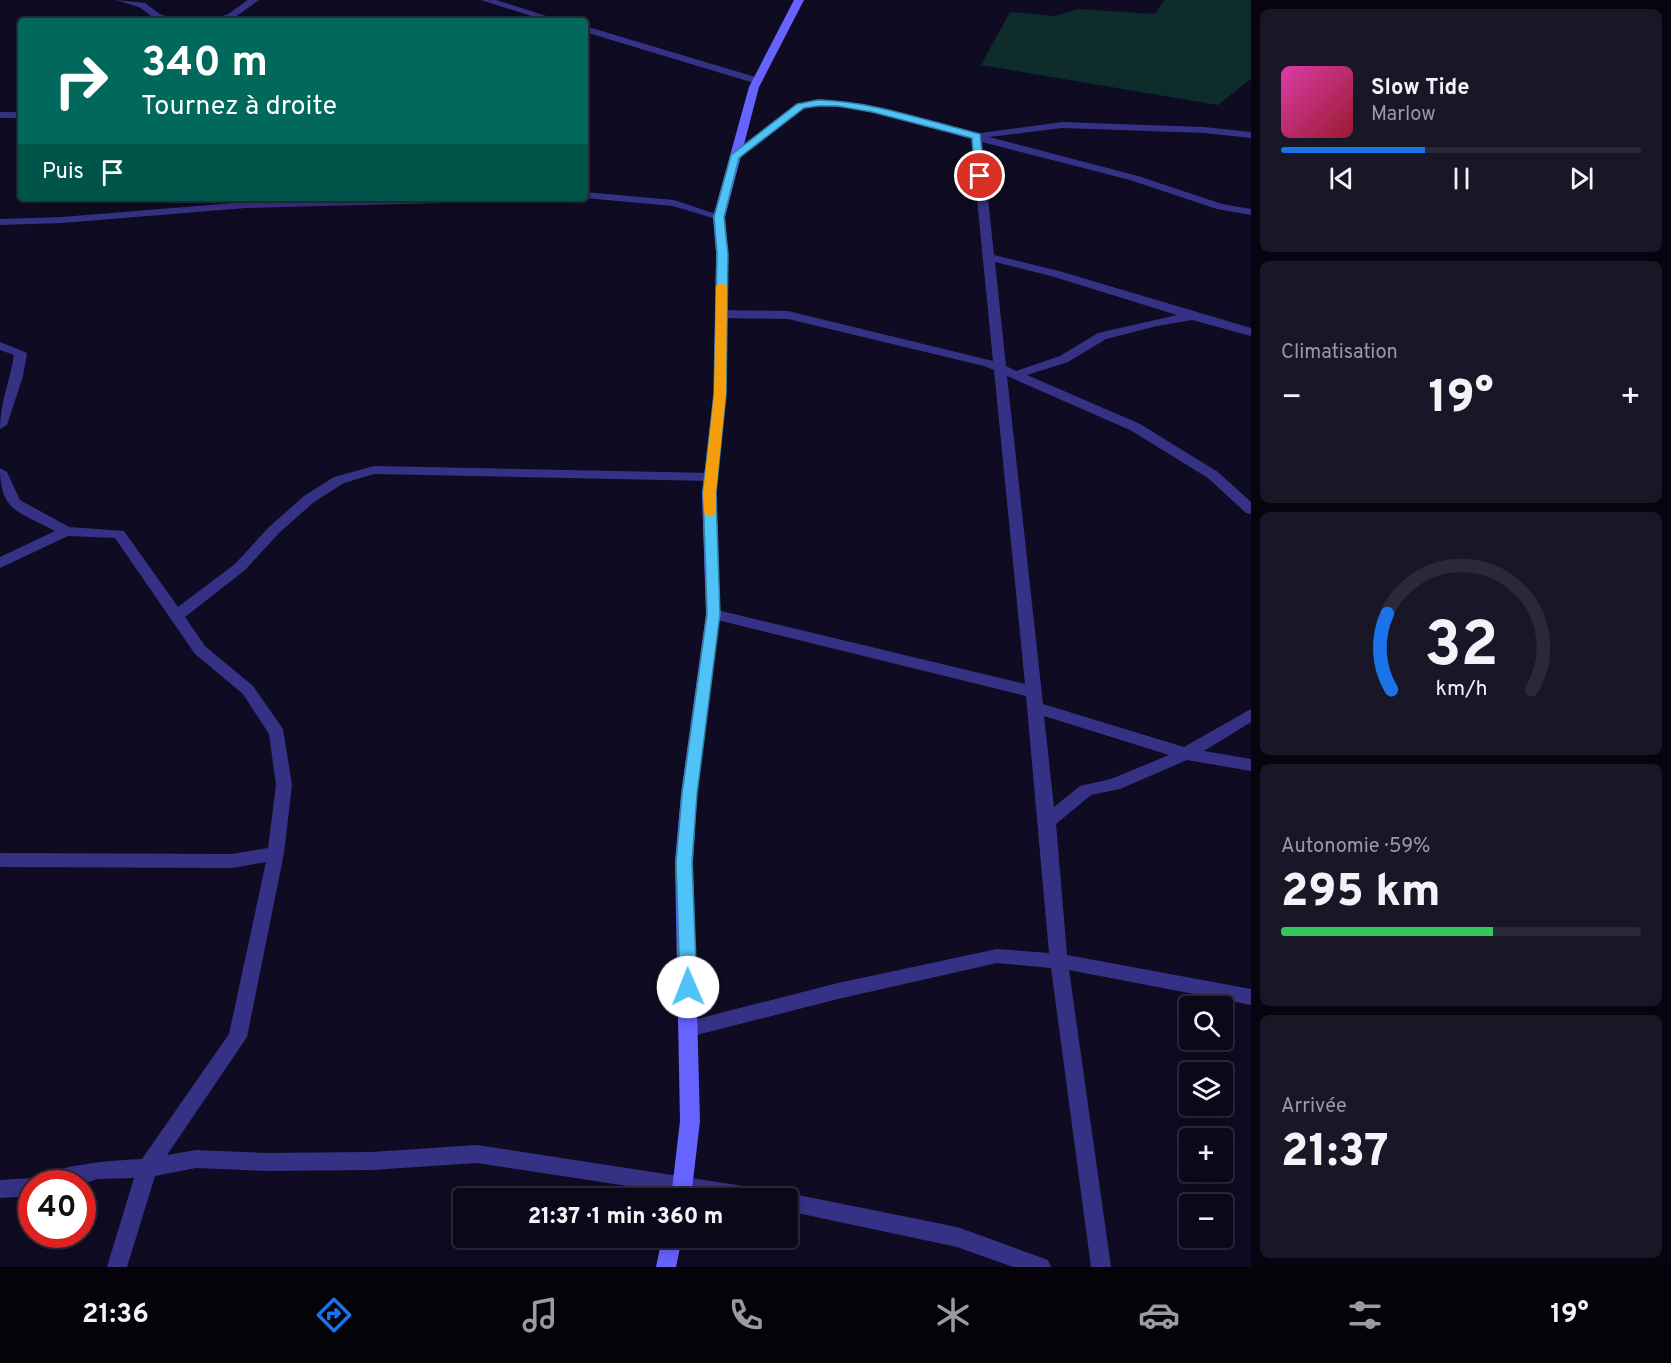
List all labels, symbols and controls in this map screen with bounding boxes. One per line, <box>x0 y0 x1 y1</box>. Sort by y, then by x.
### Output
text: 340 m <box>141 38 268 91</box>
icon: right <box>42 42 120 120</box>
text: Slow Tide <box>1371 75 1470 102</box>
text: Tournez à droite <box>141 90 337 124</box>
text: Marlow <box>1371 102 1435 128</box>
pin <box>954 150 1005 201</box>
icon: arrive <box>96 156 129 189</box>
text: Puis <box>42 159 84 186</box>
icon: arrive <box>963 159 996 192</box>
icon: previous <box>1325 162 1358 195</box>
icon: pause <box>1445 162 1478 195</box>
icon: next <box>1565 162 1598 195</box>
text: Climatisation <box>1281 340 1398 366</box>
text: 19° <box>1428 371 1494 428</box>
text: − <box>1281 378 1302 420</box>
text: + <box>1620 378 1641 420</box>
text: 32 <box>1424 610 1498 689</box>
text: km/h <box>1435 677 1487 704</box>
text: Autonomie · 59% <box>1281 834 1431 860</box>
text: 295 km <box>1281 865 1441 922</box>
position arrow <box>656 955 720 1019</box>
map controls <box>1179 996 1233 1248</box>
button: search <box>1179 996 1233 1050</box>
button: layers <box>1179 1062 1233 1116</box>
text: Arrivée <box>1281 1094 1347 1120</box>
text: 21:37 <box>1281 1125 1389 1182</box>
button: + <box>1179 1128 1233 1182</box>
speed limit sign: 40 <box>18 1170 96 1248</box>
button: − <box>1179 1194 1233 1248</box>
text: 21:37 · 1 min · 360 m <box>528 1204 723 1231</box>
icon: directions <box>313 1294 355 1336</box>
icon: music <box>519 1294 561 1336</box>
icon: phone <box>725 1294 767 1336</box>
icon: climate <box>932 1294 974 1336</box>
icon: car <box>1138 1294 1180 1336</box>
icon: filters <box>1344 1294 1386 1336</box>
text: 21:36 <box>82 1298 149 1332</box>
text: 19° <box>1550 1298 1589 1332</box>

